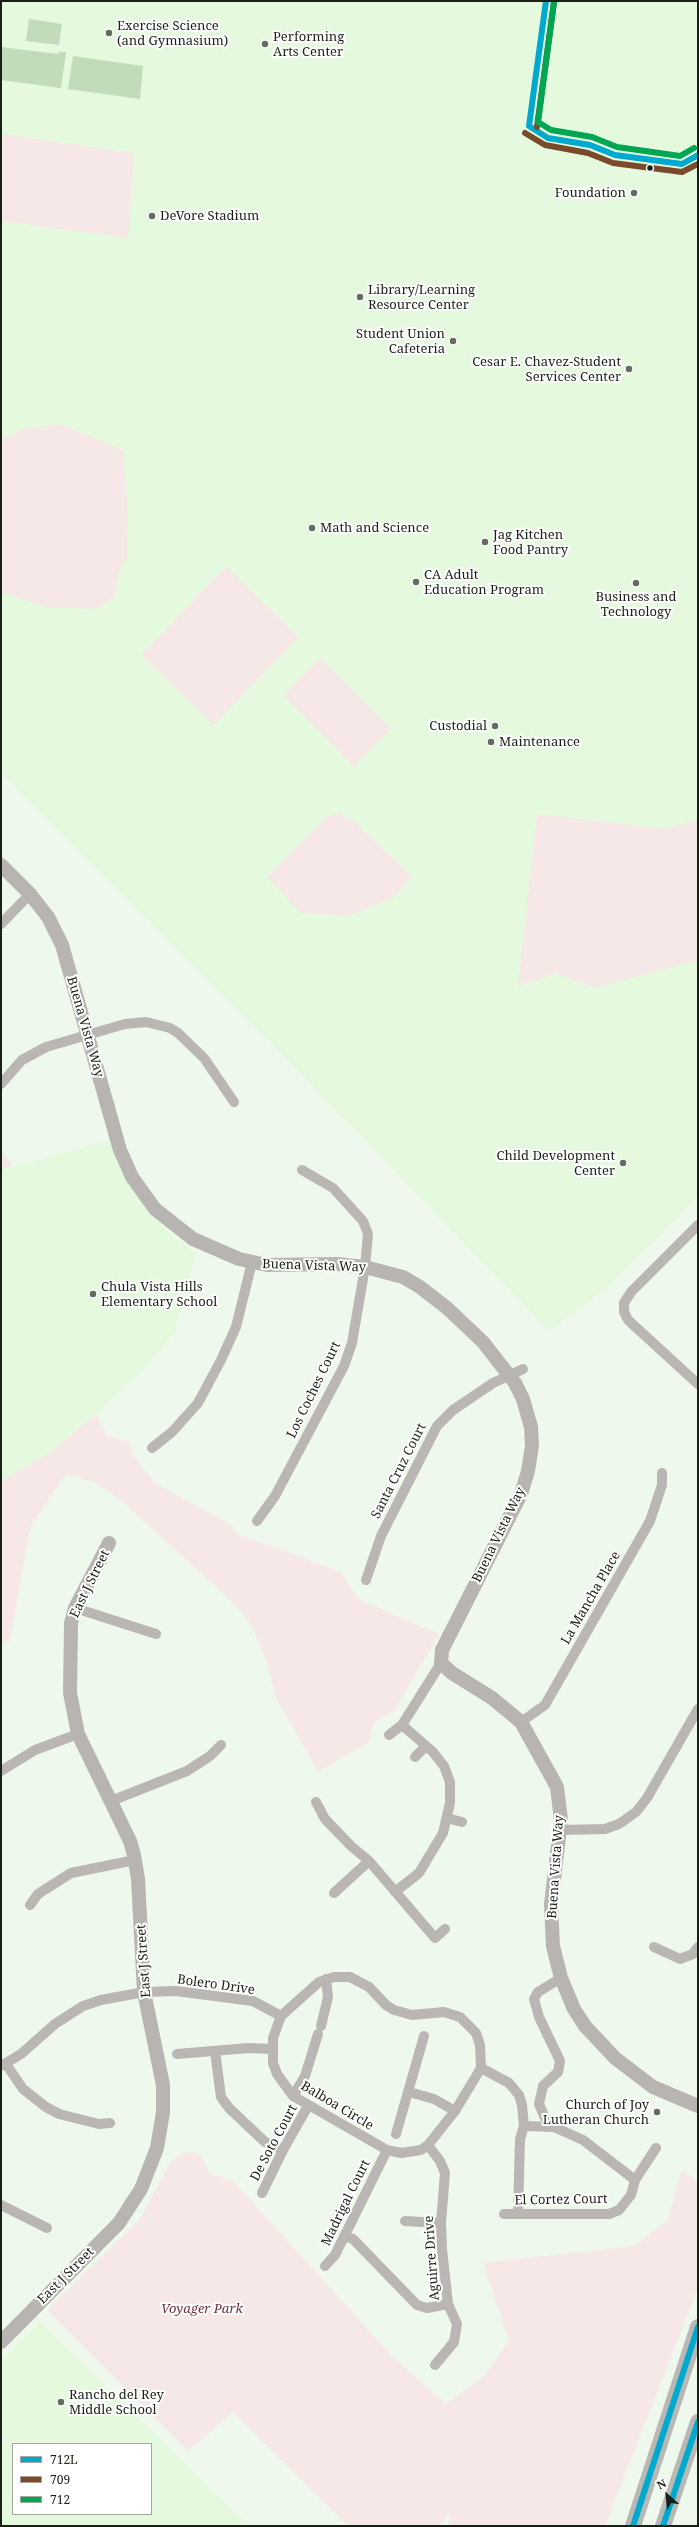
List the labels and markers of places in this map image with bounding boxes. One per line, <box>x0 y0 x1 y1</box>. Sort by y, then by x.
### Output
place label: Exercise Science (and Gymnasium) <box>117 18 228 49</box>
marker: Exercise Science (and Gymnasium) <box>104 28 114 38</box>
place label: Performing Arts Center <box>273 29 344 60</box>
marker: Performing Arts Center <box>260 39 270 49</box>
unlabelled marker <box>645 163 655 173</box>
place label: Foundation <box>555 185 626 201</box>
marker: Foundation <box>629 188 639 198</box>
place label: DeVore Stadium <box>160 208 259 224</box>
marker: DeVore Stadium <box>147 211 157 221</box>
place label: Library/Learning Resource Center <box>368 282 475 313</box>
marker: Library/Learning Resource Center <box>355 292 365 302</box>
place label: Student Union Cafeteria <box>356 326 445 357</box>
marker: Student Union Cafeteria <box>448 336 458 346</box>
place label: Cesar E. Chavez-Student Services Center <box>472 354 621 385</box>
marker: Cesar E. Chavez-Student Services Center <box>624 364 634 374</box>
place label: Math and Science <box>320 520 429 536</box>
marker: Math and Science <box>307 523 317 533</box>
place label: Jag Kitchen Food Pantry <box>493 527 568 558</box>
marker: Jag Kitchen Food Pantry <box>480 537 490 547</box>
place label: CA Adult Education Program <box>424 567 544 598</box>
marker: CA Adult Education Program <box>411 577 421 587</box>
marker: Business and Technology <box>631 578 641 588</box>
place label: Business and Technology <box>596 589 676 620</box>
place label: Custodial <box>429 718 487 734</box>
marker: Custodial <box>490 721 500 731</box>
place label: Maintenance <box>499 734 580 750</box>
marker: Maintenance <box>486 737 496 747</box>
place label: Child Development Center <box>497 1148 615 1179</box>
marker: Child Development Center <box>618 1158 628 1168</box>
place label: Chula Vista Hills Elementary School <box>101 1279 217 1310</box>
marker: Chula Vista Hills Elementary School <box>88 1289 98 1299</box>
place label: Church of Joy Lutheran Church <box>543 2097 649 2128</box>
marker: Church of Joy Lutheran Church <box>652 2107 662 2117</box>
place label: Rancho del Rey Middle School <box>69 2387 164 2418</box>
marker: Rancho del Rey Middle School <box>56 2397 66 2407</box>

